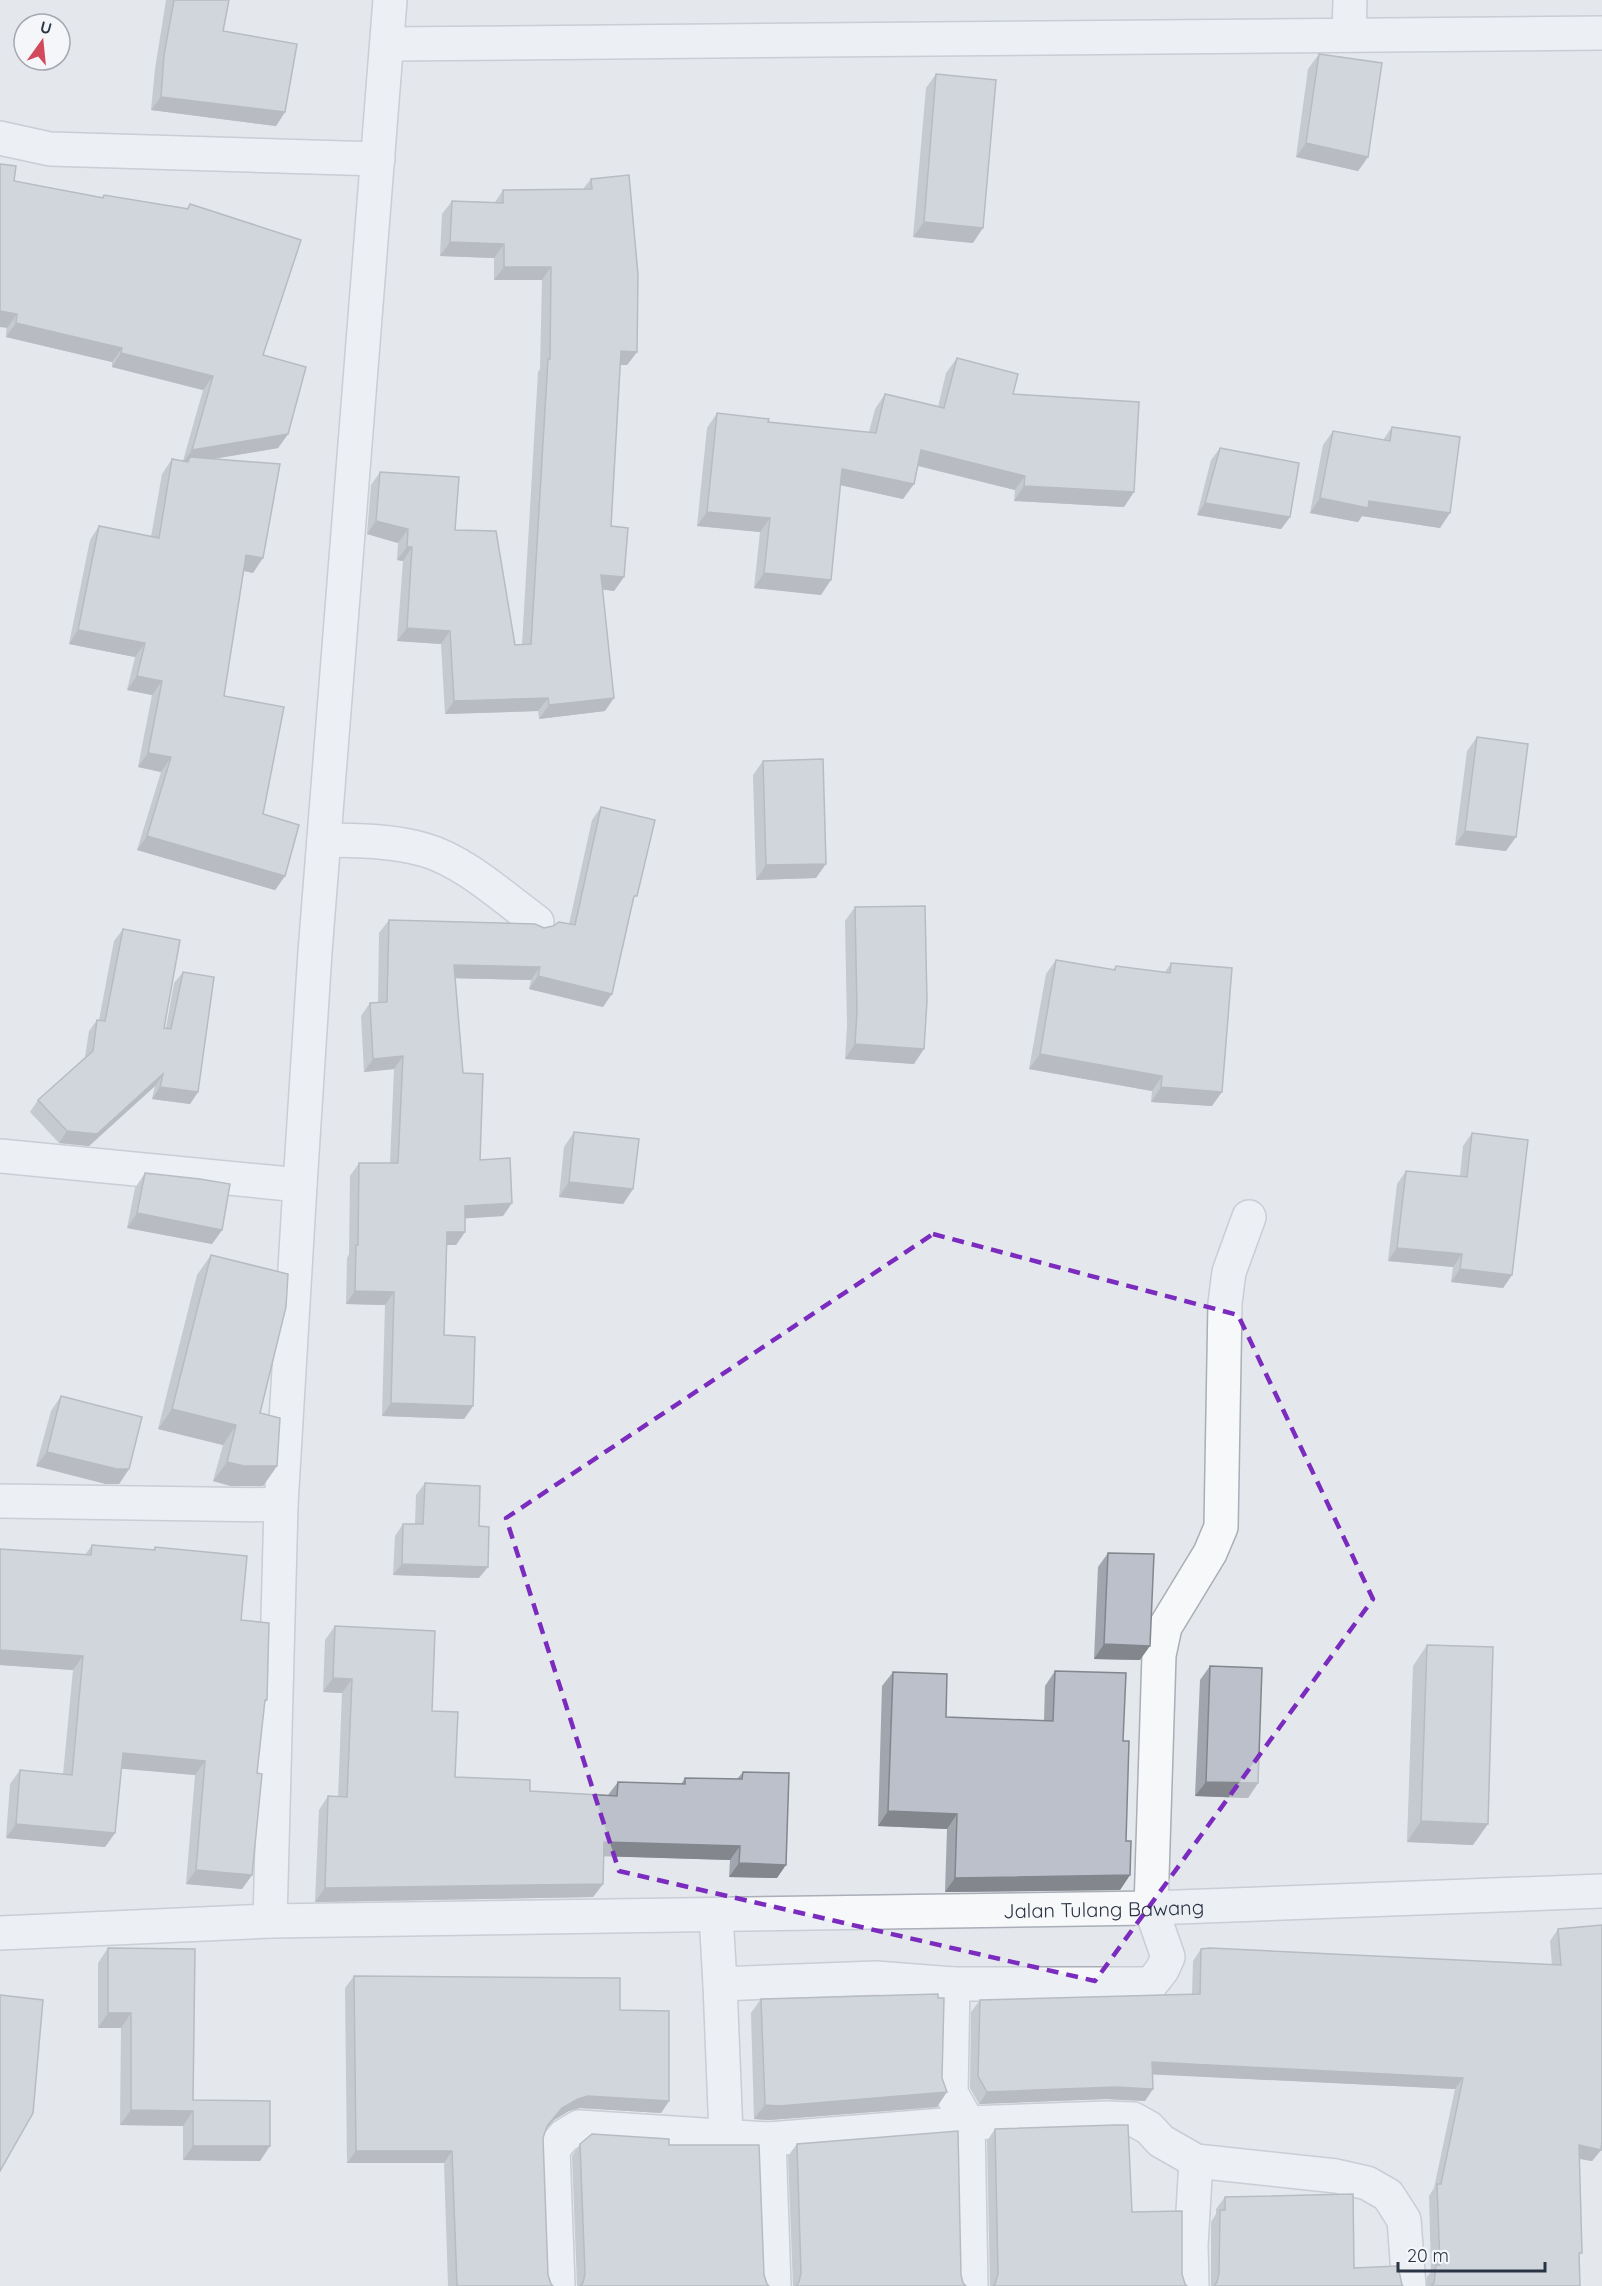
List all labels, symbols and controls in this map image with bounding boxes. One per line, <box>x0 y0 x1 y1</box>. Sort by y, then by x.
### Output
north arrow <box>12 12 72 72</box>
text: U <box>38 16 54 39</box>
street label: Jalan Tulang Bawang <box>1003 1894 1205 1923</box>
scale bar <box>1398 2235 1545 2273</box>
text: 20 m <box>1407 2244 1449 2267</box>

